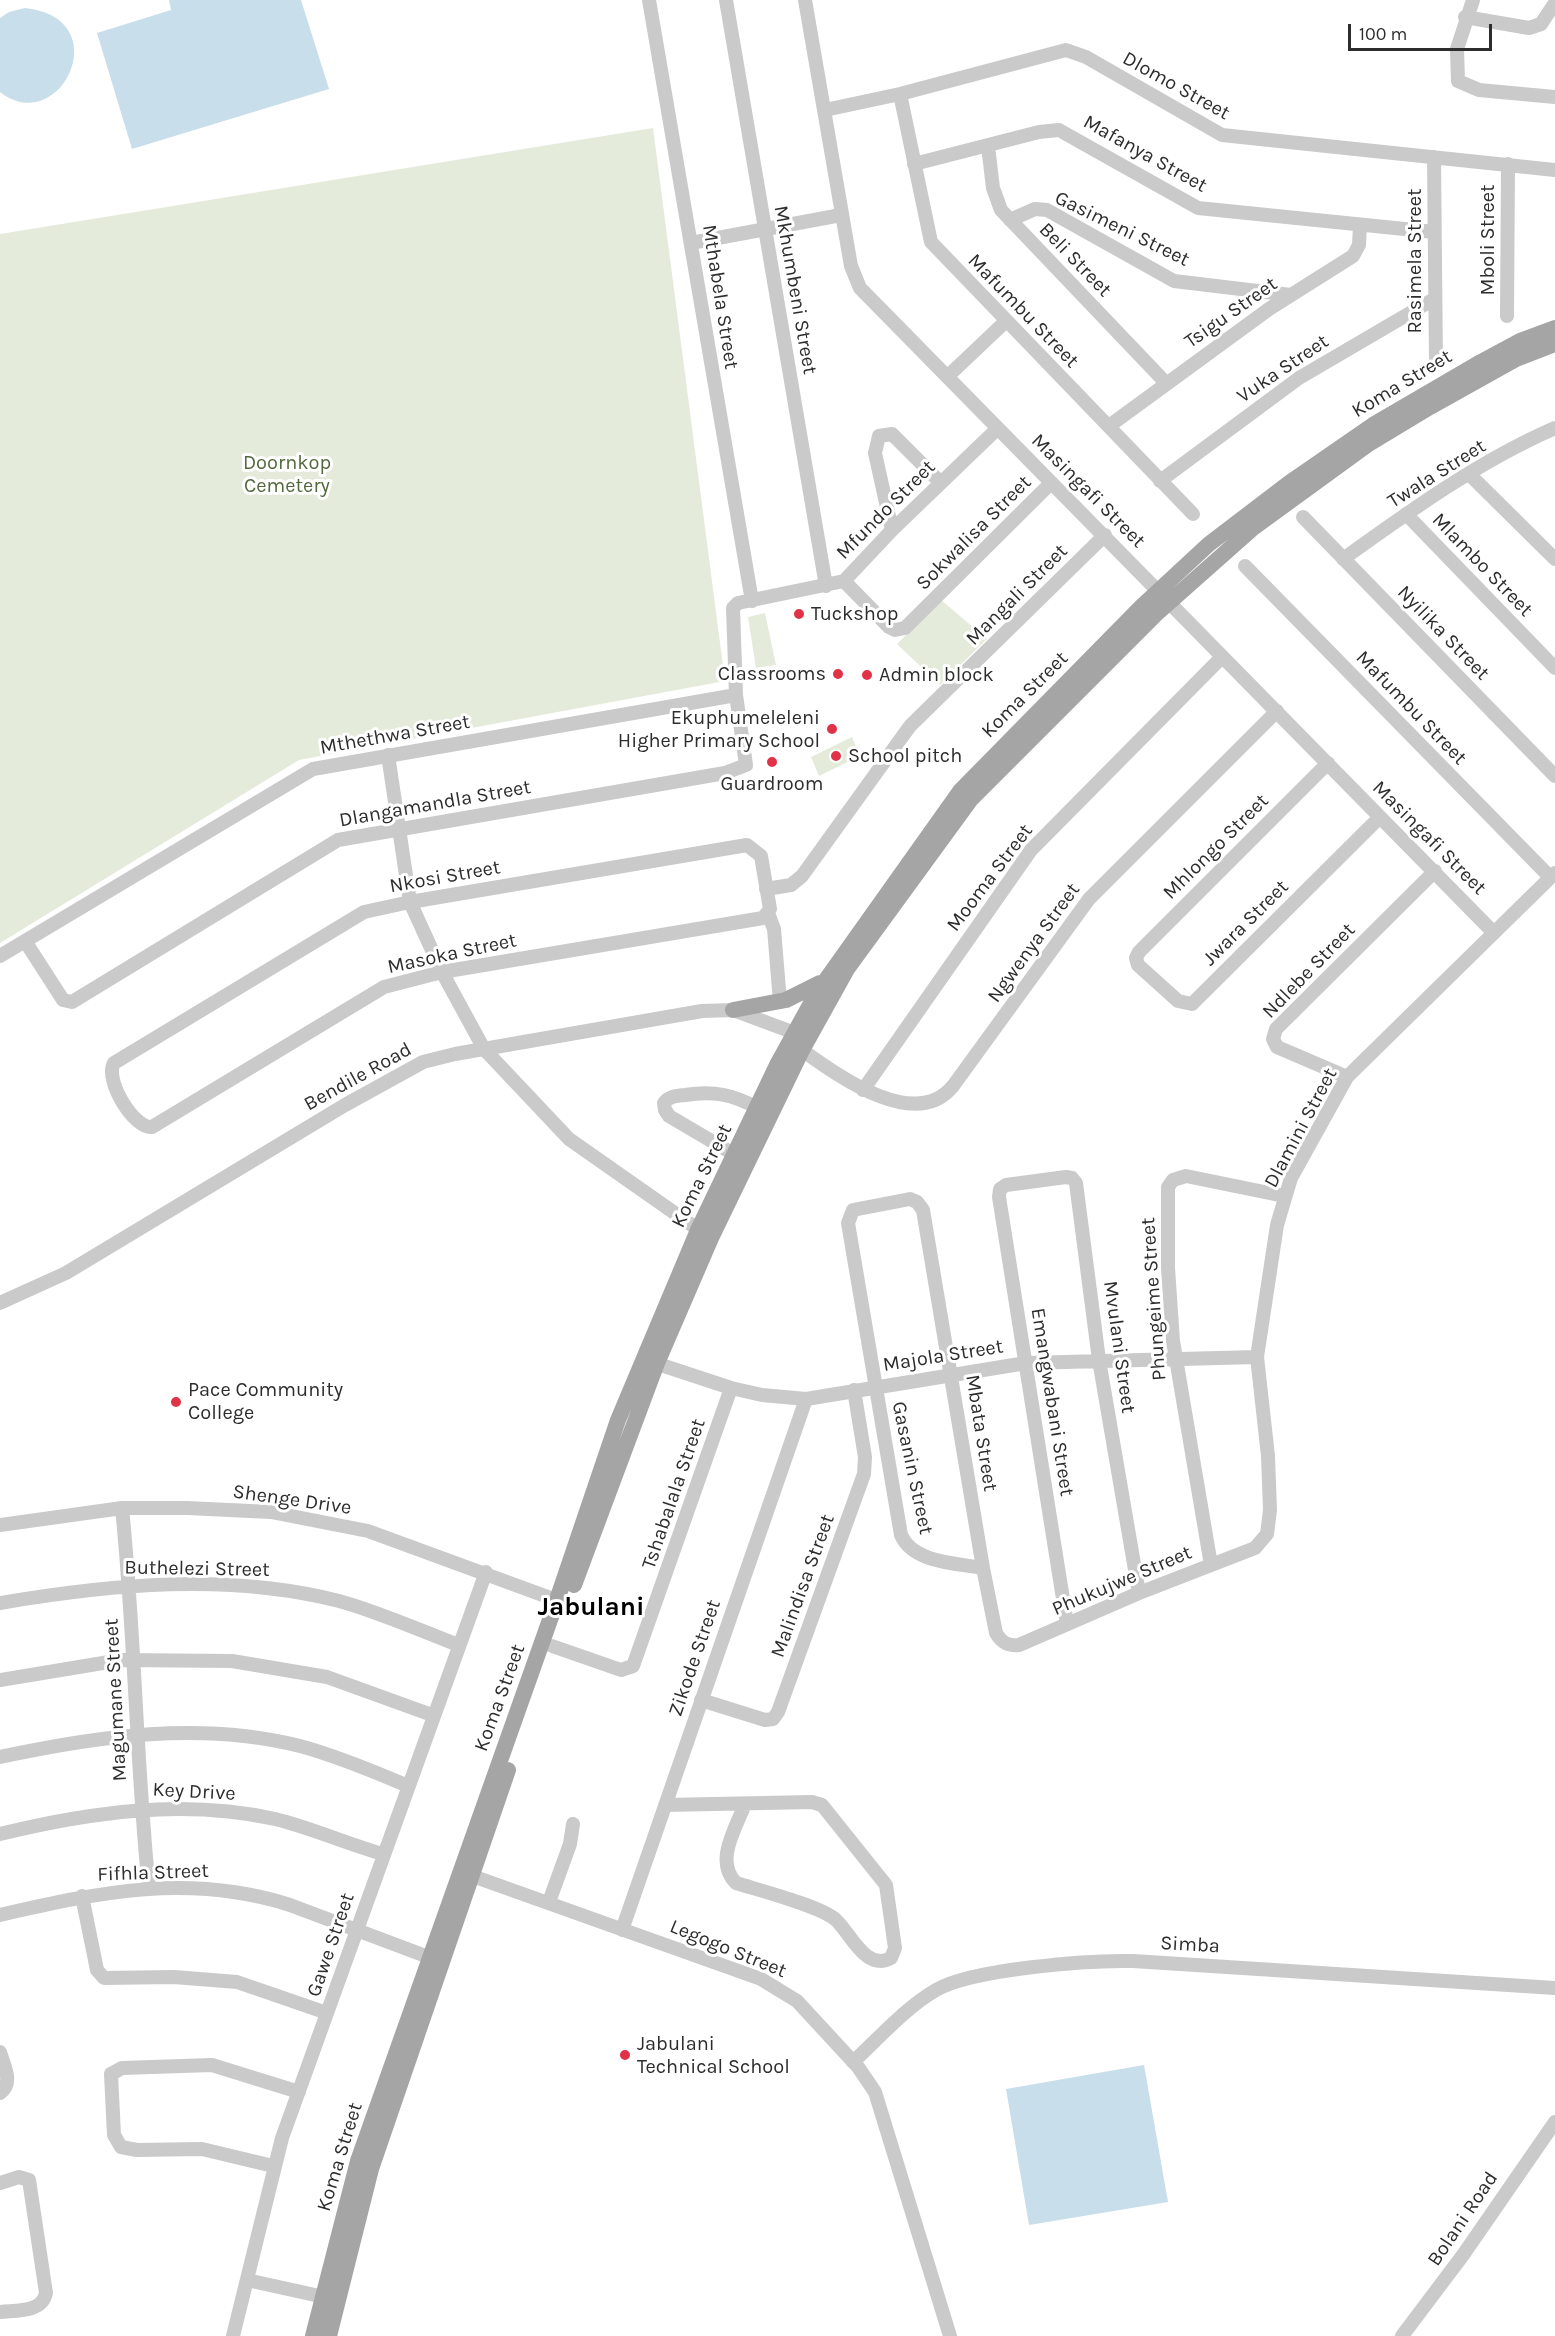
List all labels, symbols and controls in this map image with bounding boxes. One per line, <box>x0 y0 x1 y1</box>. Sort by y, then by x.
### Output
scale bar <box>1351 12 1495 50</box>
text: 100 m <box>1359 23 1407 45</box>
street label: Dlomo Street <box>1118 47 1234 125</box>
street label: Mafanya Street <box>1079 110 1211 198</box>
street label: Mboli Street <box>1476 185 1500 295</box>
street label: Gasimeni Street <box>1051 186 1193 272</box>
street label: Rasimela Street <box>1403 189 1427 333</box>
street label: Mkhumbeni Street <box>768 204 822 376</box>
street label: Beli Street <box>1034 218 1116 302</box>
street label: Mthabela Street <box>697 223 743 371</box>
street label: Mafumbu Street <box>963 249 1083 373</box>
street label: Tsigu Street <box>1180 272 1282 354</box>
street label: Vuka Street <box>1233 330 1333 408</box>
street label: Koma Street <box>1348 345 1456 423</box>
street label: Masingafi Street <box>1026 429 1150 553</box>
street label: Twala Street <box>1383 434 1491 514</box>
park label: Doornkop Cemetery <box>243 451 331 498</box>
street label: Mfundo Street <box>831 455 941 565</box>
street label: Sokwalisa Street <box>912 471 1036 595</box>
street label: Mlambo Street <box>1427 508 1537 622</box>
street label: Mangali Street <box>961 539 1073 651</box>
street label: Nyilika Street <box>1392 581 1494 685</box>
place label: Tuckshop <box>811 602 899 626</box>
marker: Tuckshop <box>792 607 806 621</box>
street label: Mafumbu Street <box>1351 646 1471 770</box>
street label: Koma Street <box>977 647 1073 743</box>
place label: Classrooms <box>718 662 826 686</box>
place label: Admin block <box>879 663 994 687</box>
marker: Classrooms <box>831 667 845 681</box>
marker: Admin block <box>860 668 874 682</box>
place label: Ekuphumeleleni Higher Primary School <box>618 706 820 753</box>
street label: Mthethwa Street <box>318 710 472 760</box>
marker: Ekuphumeleleni Higher Primary School <box>825 722 839 736</box>
place label: School pitch <box>848 744 962 768</box>
marker: School pitch <box>829 749 843 763</box>
marker: Guardroom <box>765 755 779 769</box>
place label: Guardroom <box>721 772 823 796</box>
street label: Dlangamandla Street <box>337 775 533 833</box>
street label: Masingafi Street <box>1367 776 1491 900</box>
street label: Mhlongo Street <box>1158 789 1274 905</box>
street label: Mooma Street <box>942 820 1038 936</box>
street label: Nkosi Street <box>388 855 502 899</box>
street label: Jwara Street <box>1198 875 1294 971</box>
street label: Ngwenya Street <box>983 879 1085 1007</box>
street label: Ndlebe Street <box>1258 918 1360 1024</box>
street label: Masoka Street <box>385 929 519 979</box>
street label: Bendile Road <box>300 1038 416 1116</box>
street label: Dlamini Street <box>1259 1064 1343 1192</box>
street label: Koma Street <box>667 1120 737 1232</box>
street label: Phungeime Street <box>1136 1217 1172 1381</box>
street label: Mvulani Street <box>1098 1279 1140 1415</box>
street label: Emangwabani Street <box>1025 1306 1079 1498</box>
street label: Majola Street <box>881 1335 1005 1377</box>
street label: Mbata Street <box>960 1373 1002 1493</box>
place label: Pace Community College <box>188 1378 343 1425</box>
marker: Pace Community College <box>169 1395 183 1409</box>
street label: Gasanin Street <box>886 1399 938 1537</box>
street label: Tshabalala Street <box>637 1416 711 1572</box>
street label: Shenge Drive <box>231 1480 353 1520</box>
street label: Malindisa Street <box>766 1511 840 1661</box>
street label: Phukujwe Street <box>1049 1541 1195 1621</box>
street label: Buthelezi Street <box>124 1556 270 1582</box>
district label: Jabulani <box>538 1592 644 1624</box>
street label: Zikode Street <box>664 1597 726 1719</box>
street label: Magumane Street <box>100 1618 132 1782</box>
street label: Koma Street <box>469 1641 531 1755</box>
street label: Key Drive <box>152 1778 236 1806</box>
street label: Fifhla Street <box>97 1859 209 1887</box>
street label: Gawe Street <box>302 1890 360 2000</box>
street label: Legogo Street <box>666 1915 790 1983</box>
street label: Simba <box>1160 1931 1220 1959</box>
place label: Jabulani Technical School <box>637 2032 790 2079</box>
marker: Jabulani Technical School <box>618 2048 632 2062</box>
street label: Koma Street <box>312 2100 368 2214</box>
street label: Bolani Road <box>1423 2167 1503 2271</box>

